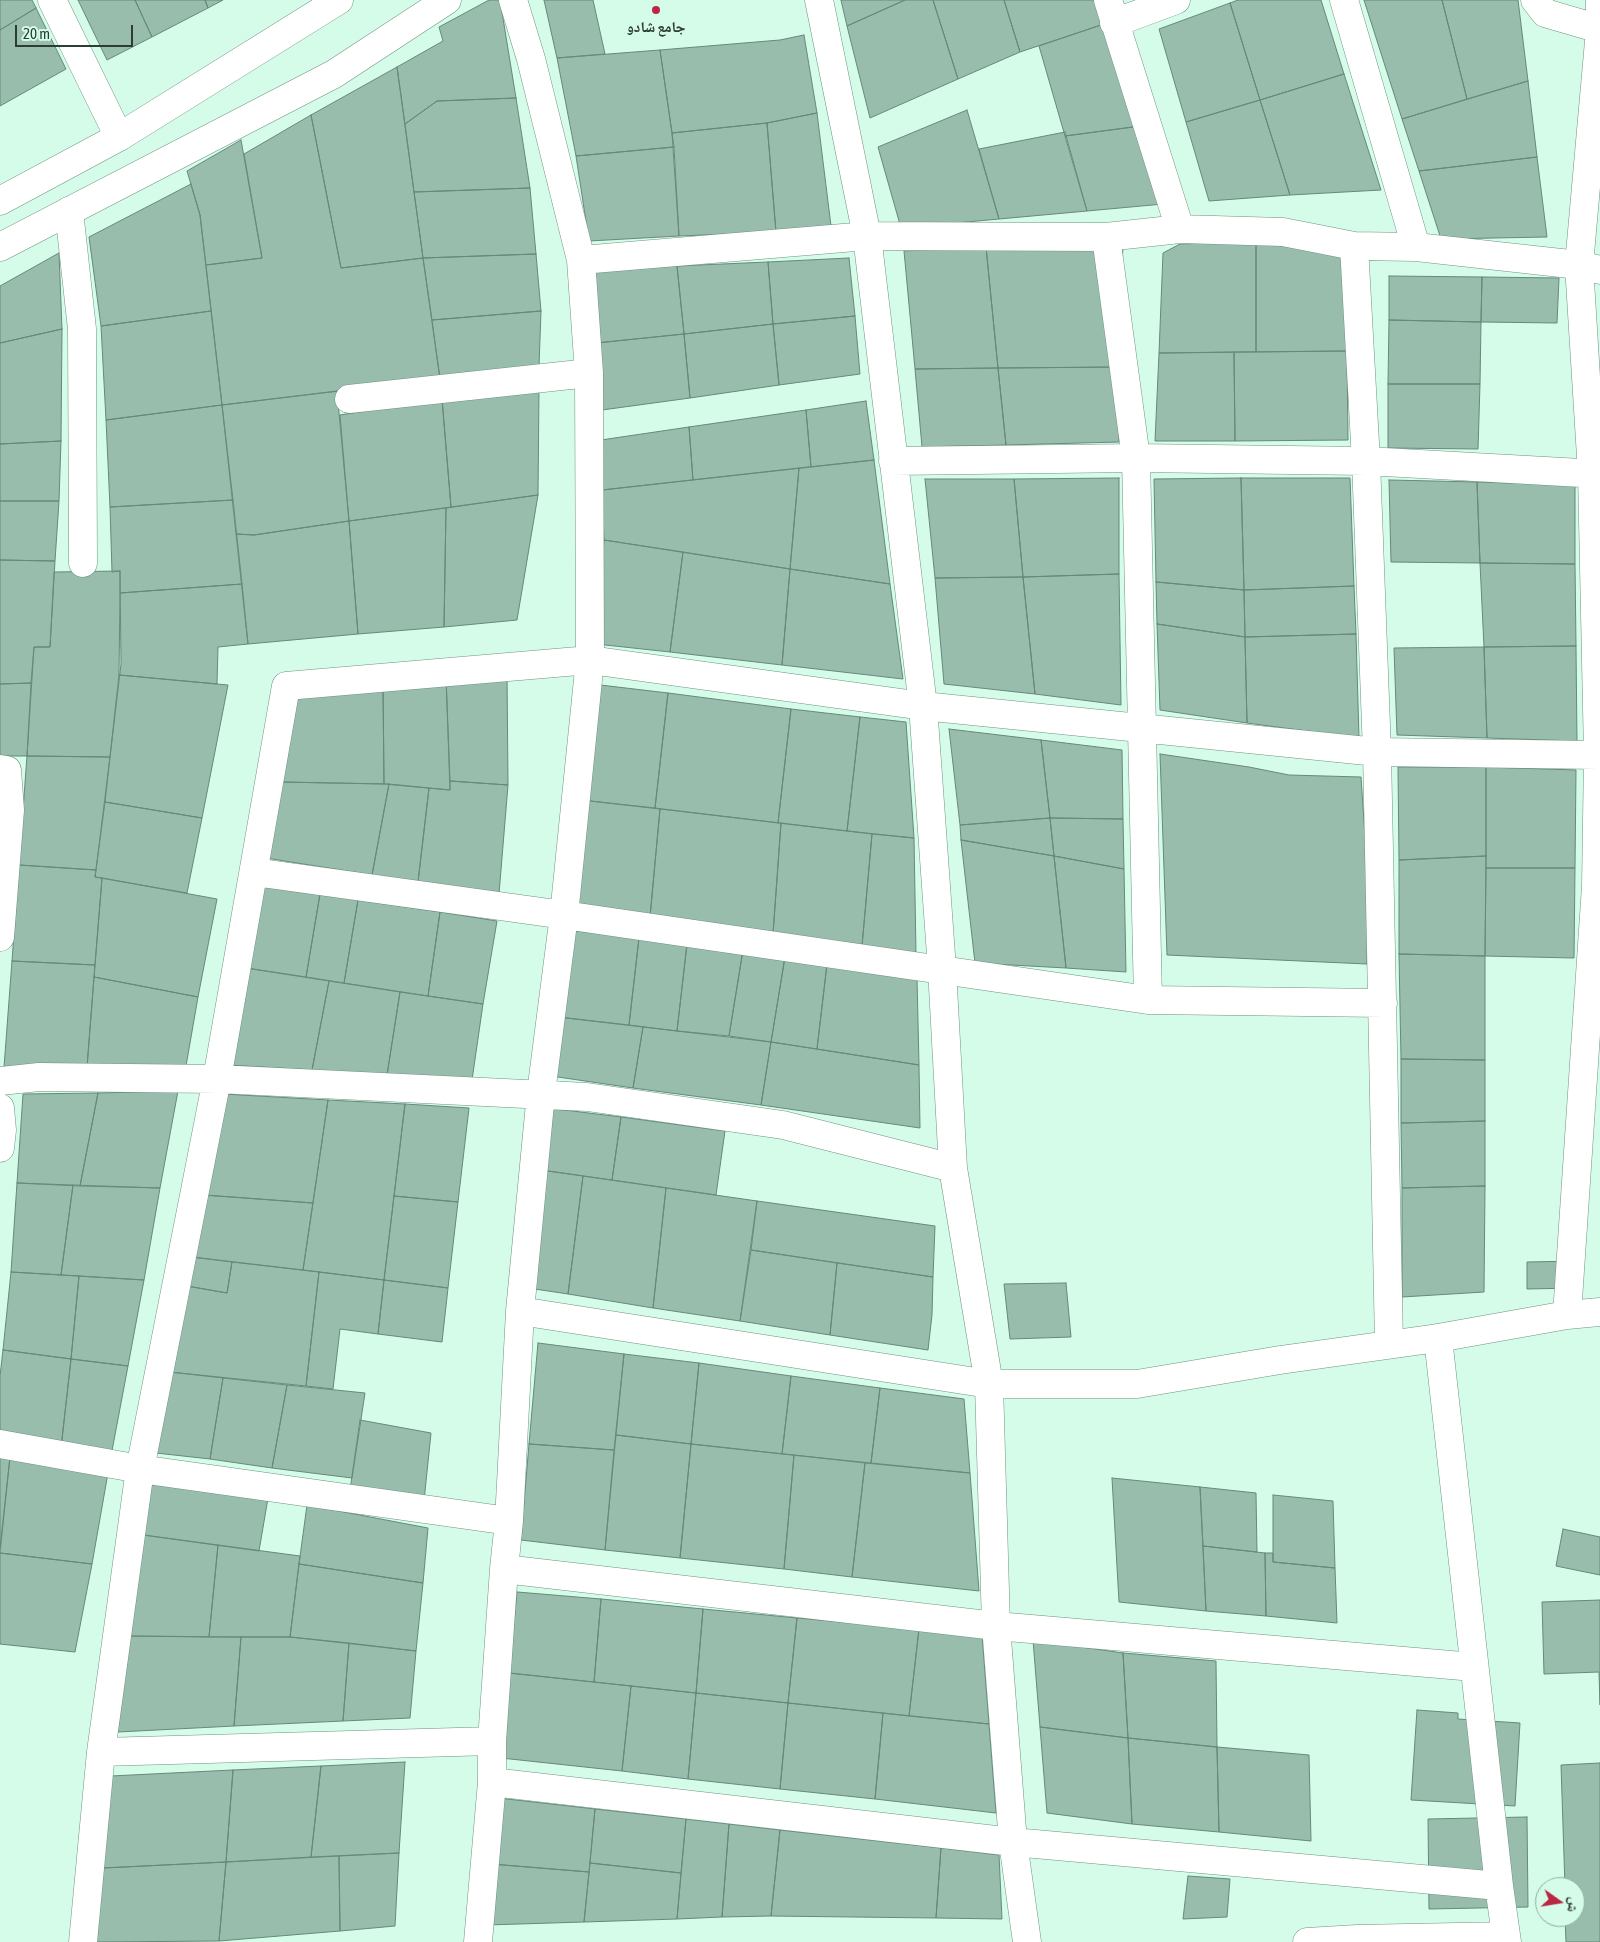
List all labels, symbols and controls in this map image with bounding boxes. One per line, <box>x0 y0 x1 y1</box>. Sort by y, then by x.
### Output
marker: جامع شادو <box>650 4 662 16</box>
scale bar <box>18 15 135 47</box>
place label: جامع شادو <box>626 18 686 36</box>
text: 20 m <box>23 25 50 42</box>
north arrow <box>1535 1877 1585 1927</box>
text: ش <box>1564 1896 1583 1914</box>

